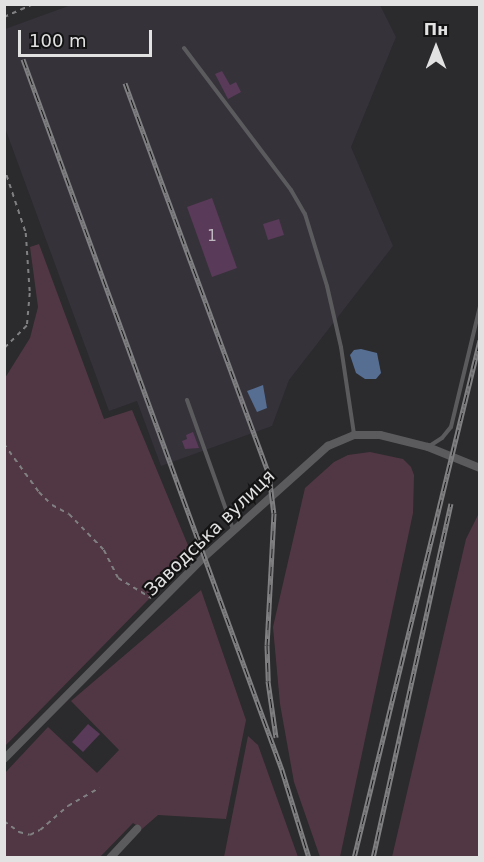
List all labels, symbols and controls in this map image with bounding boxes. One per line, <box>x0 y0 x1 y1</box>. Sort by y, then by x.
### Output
scale bar <box>21 18 154 56</box>
north arrow <box>406 18 466 78</box>
text: Пн <box>424 20 448 39</box>
text: 100 m <box>29 30 87 51</box>
house number: 1 <box>207 228 217 246</box>
street label: Заводська вулиця <box>141 465 279 601</box>

